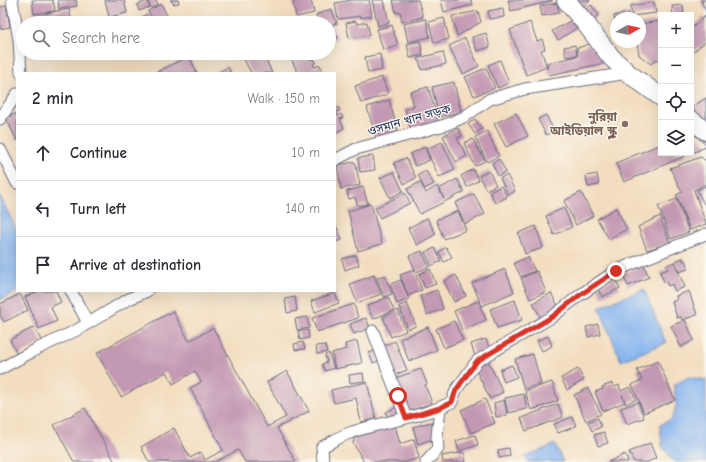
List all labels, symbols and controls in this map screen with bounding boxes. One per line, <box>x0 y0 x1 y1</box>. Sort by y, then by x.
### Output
north arrow <box>610 12 646 48</box>
map controls <box>658 12 694 156</box>
button: + <box>658 12 694 48</box>
search box <box>16 16 336 60</box>
icon: search <box>30 27 52 49</box>
text: Search here <box>62 29 140 47</box>
button: − <box>658 48 694 84</box>
button: locate <box>658 84 694 120</box>
text: 2 min <box>32 89 73 108</box>
text: Walk · 150 m <box>248 91 320 106</box>
street label: ওসমান খান সড়ক <box>366 101 453 139</box>
place label: নুরিয়া আইডিয়াল স্কুল <box>549 109 618 140</box>
marker: নুরিয়া আইডিয়াল স্কুল <box>620 119 630 129</box>
button: layers <box>658 120 694 156</box>
icon: ahead <box>32 142 54 164</box>
text: Continue <box>70 144 127 162</box>
text: 10 m <box>292 145 320 160</box>
icon: left <box>32 198 54 220</box>
text: Turn left <box>70 200 126 218</box>
text: 140 m <box>286 201 320 216</box>
icon: arrive <box>32 254 54 276</box>
text: Arrive at destination <box>70 256 201 274</box>
route end <box>607 262 625 280</box>
route start <box>389 387 407 405</box>

